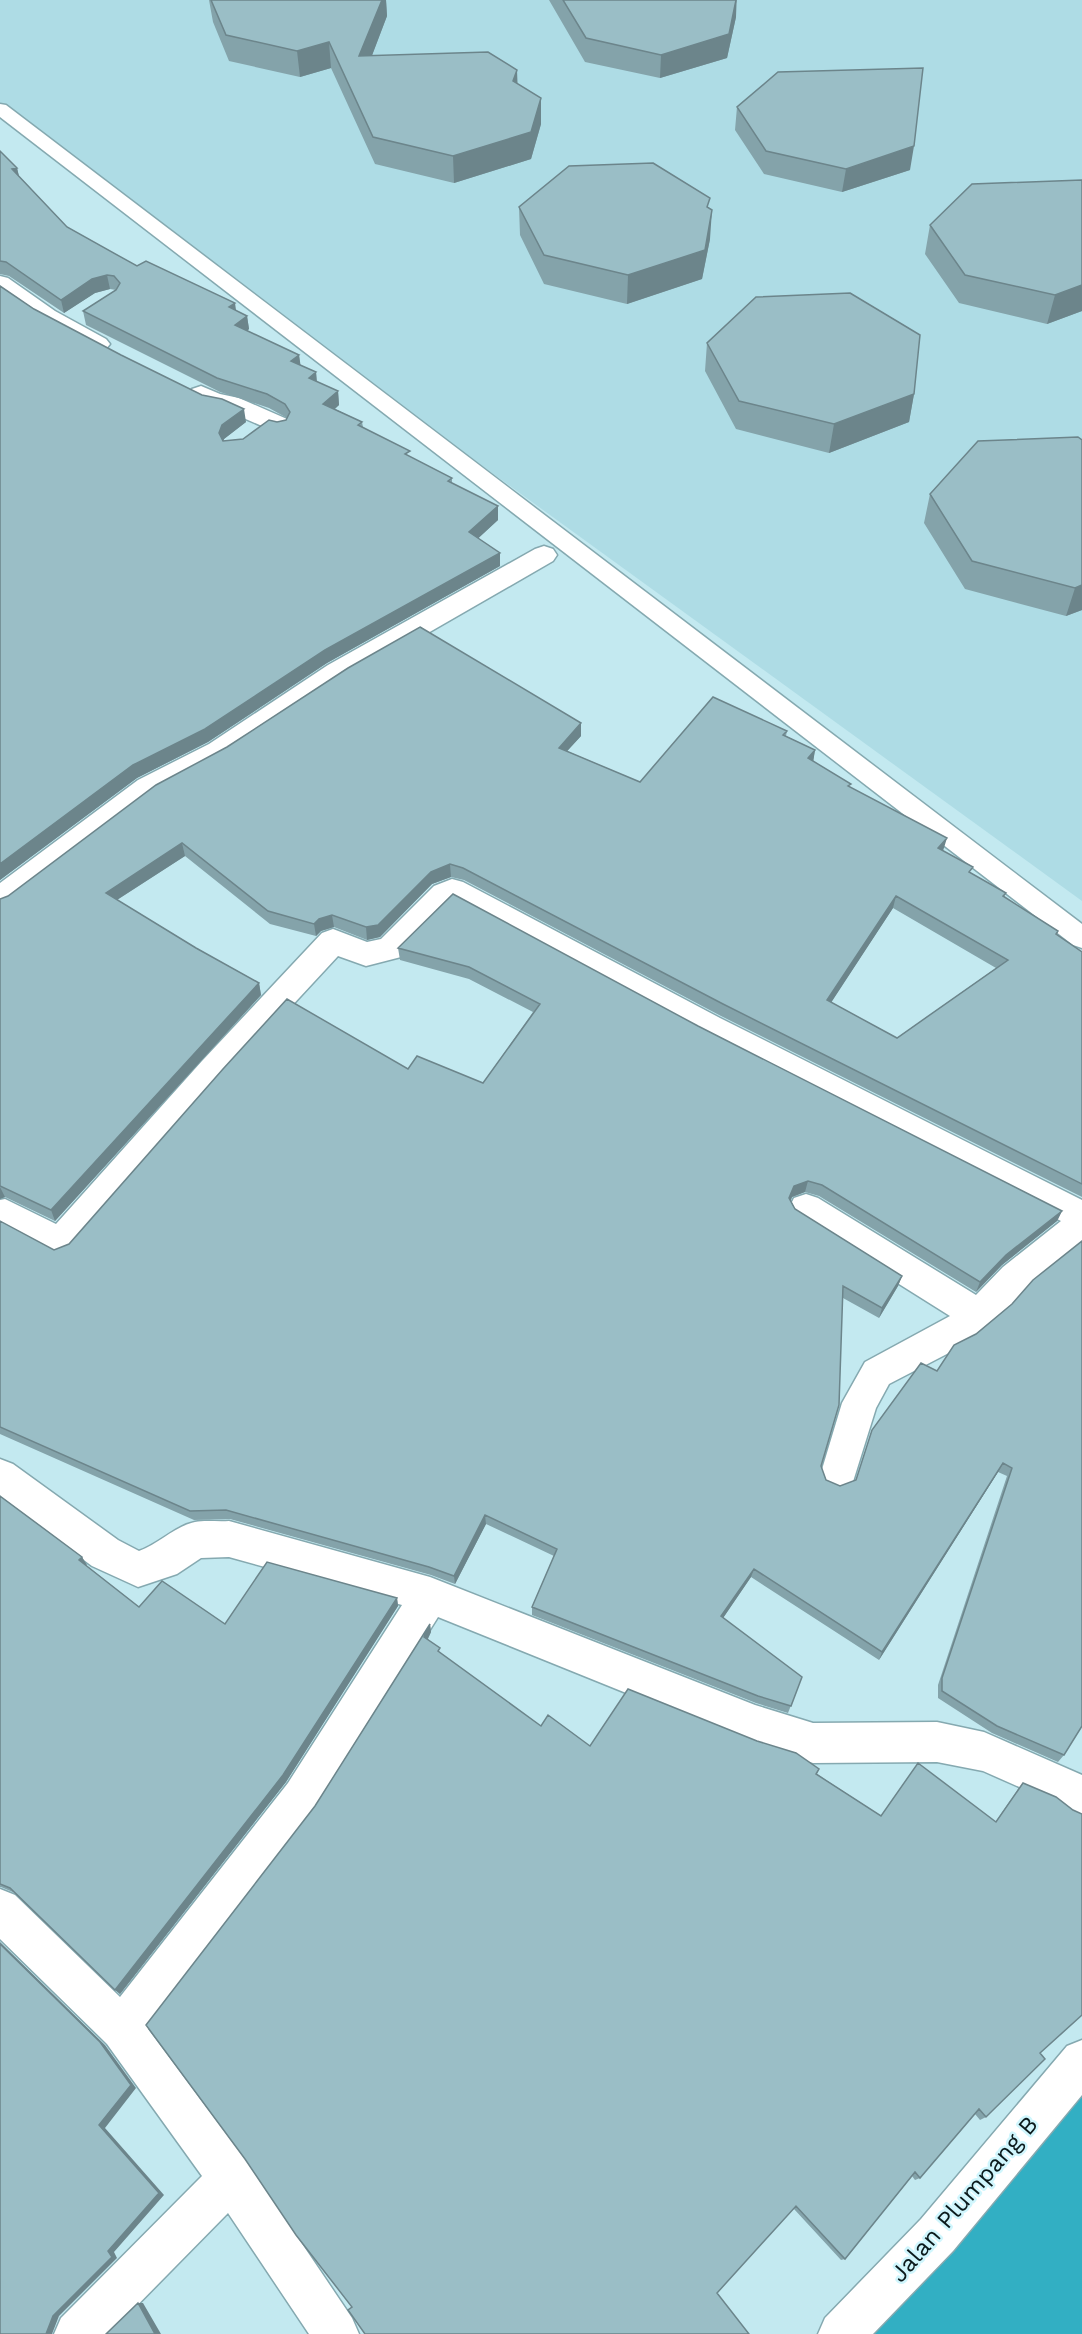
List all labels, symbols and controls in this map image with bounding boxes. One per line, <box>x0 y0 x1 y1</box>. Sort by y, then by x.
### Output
street label: Jalan Plumpang B <box>884 2110 1044 2288</box>

